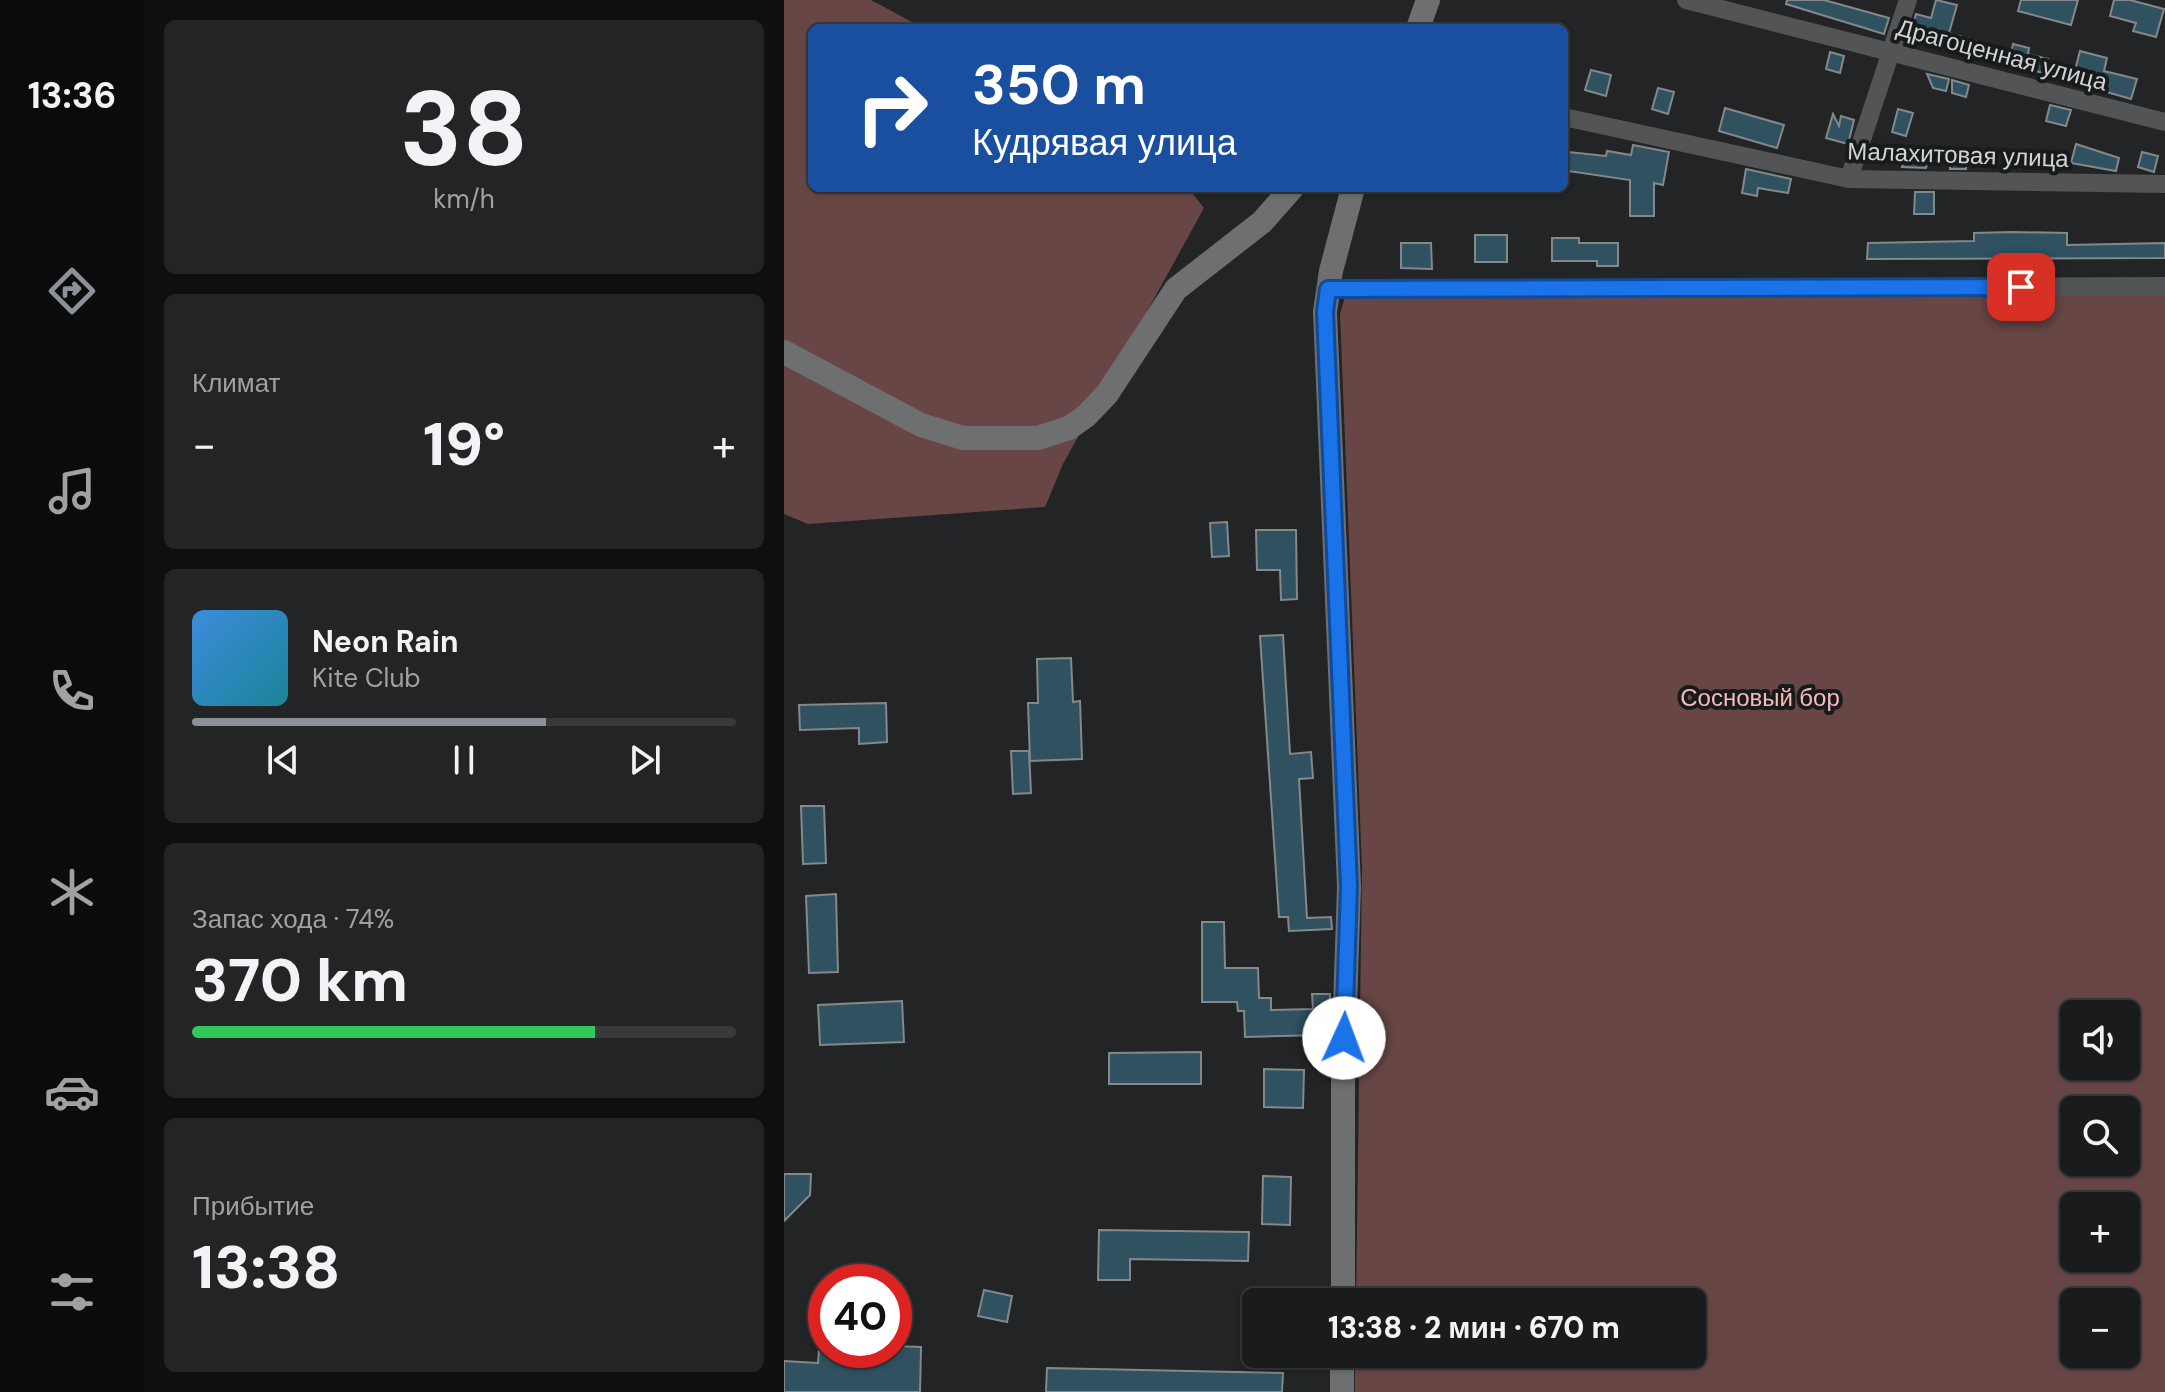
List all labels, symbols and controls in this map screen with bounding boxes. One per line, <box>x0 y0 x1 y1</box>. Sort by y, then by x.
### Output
street label: Драгоценная улица <box>1894 12 2111 98</box>
text: 350 m <box>972 48 1146 121</box>
icon: right <box>840 56 944 160</box>
text: 38 <box>400 62 528 197</box>
text: 13:36 <box>28 72 116 119</box>
text: Кудрявая улица <box>972 119 1237 166</box>
street label: Малахитовая улица <box>1847 135 2070 174</box>
text: km/h <box>433 182 495 216</box>
pin <box>1987 253 2055 321</box>
icon: directions <box>44 263 100 319</box>
icon: arrive <box>1999 265 2043 309</box>
text: Климат <box>192 366 281 400</box>
text: 19° <box>423 405 505 484</box>
text: − <box>192 416 216 474</box>
text: + <box>712 416 736 474</box>
icon: music <box>44 463 100 519</box>
text: Neon Rain <box>312 622 458 661</box>
text: Kite Club <box>312 661 421 695</box>
icon: phone <box>44 663 100 719</box>
park label: Сосновый бор <box>1680 682 1840 713</box>
icon: previous <box>261 738 305 782</box>
icon: pause <box>442 738 486 782</box>
icon: next <box>623 738 667 782</box>
icon: climate <box>44 864 100 920</box>
text: Запас хода · 74% <box>192 902 394 936</box>
text: 370 km <box>192 941 408 1020</box>
position arrow <box>1302 996 1386 1080</box>
map controls <box>2060 1000 2140 1368</box>
button: sound <box>2060 1000 2140 1080</box>
icon: car <box>44 1064 100 1120</box>
button: search <box>2060 1096 2140 1176</box>
text: Прибытие <box>192 1189 314 1223</box>
button: + <box>2060 1192 2140 1272</box>
text: 13:38 <box>192 1228 340 1307</box>
icon: filters <box>44 1264 100 1320</box>
speed limit sign: 40 <box>808 1264 912 1368</box>
button: − <box>2060 1288 2140 1368</box>
text: 13:38 · 2 мин · 670 m <box>1328 1308 1620 1347</box>

